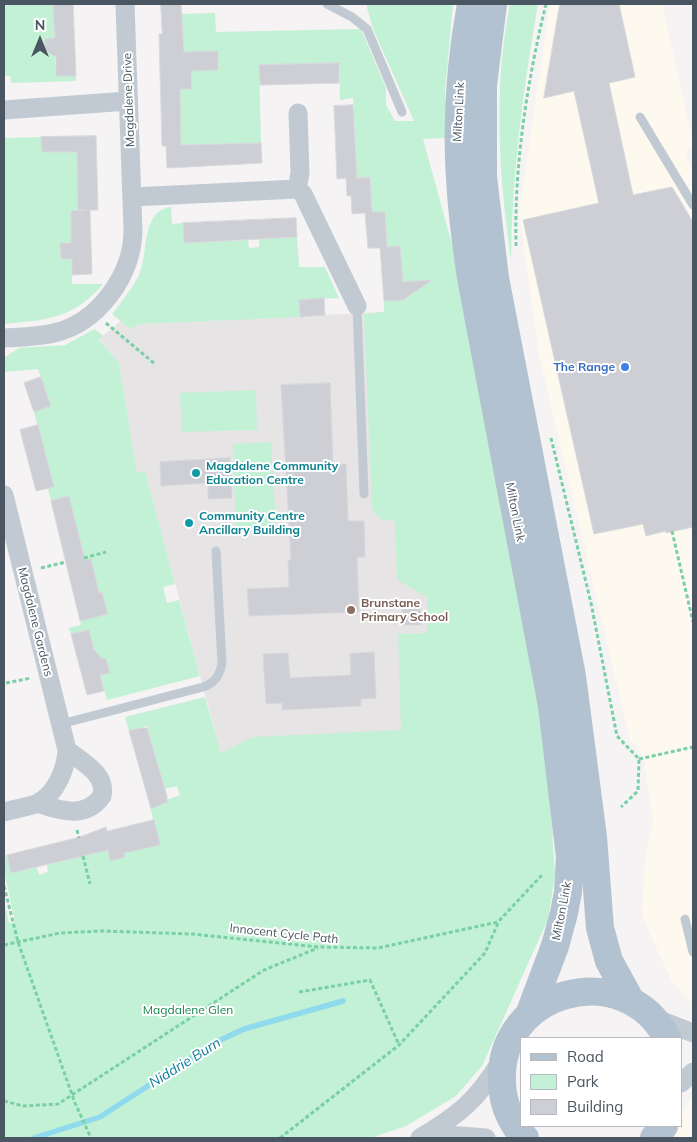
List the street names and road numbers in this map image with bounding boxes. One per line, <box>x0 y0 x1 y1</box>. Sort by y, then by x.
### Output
street label: Magdalene Drive <box>120 53 138 147</box>
street label: Milton Link <box>450 82 468 142</box>
street label: Milton Link <box>502 481 528 543</box>
street label: Magdalene Gardens <box>14 566 56 678</box>
street label: Milton Link <box>549 880 575 942</box>
street label: Innocent Cycle Path <box>229 921 339 947</box>

